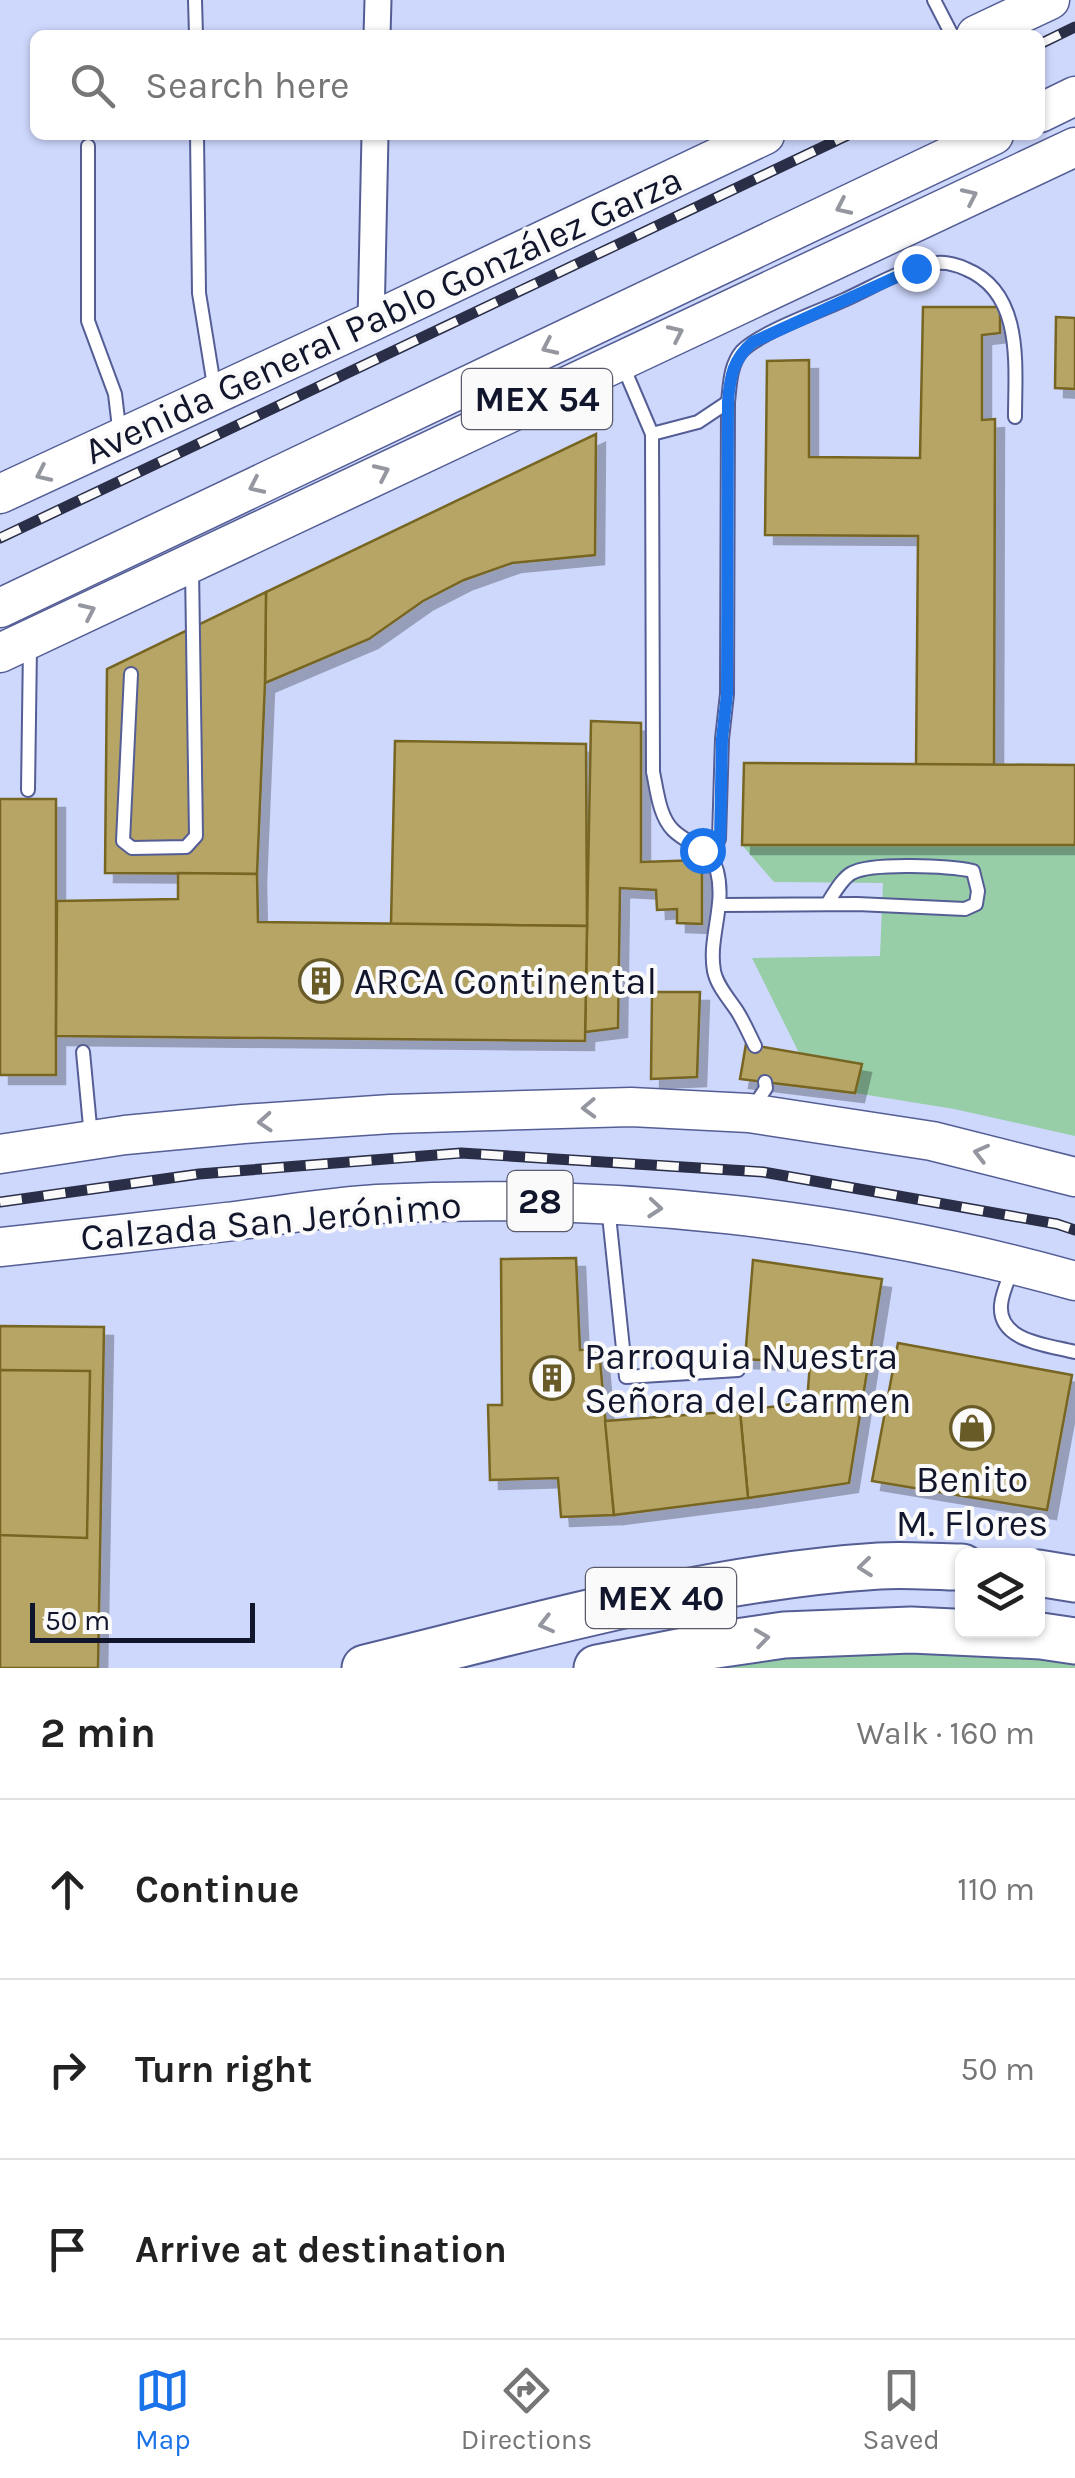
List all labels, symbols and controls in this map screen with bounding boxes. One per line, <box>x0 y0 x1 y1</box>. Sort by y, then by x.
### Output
search box <box>30 30 1045 140</box>
icon: search <box>65 58 120 113</box>
text: Search here <box>145 63 349 108</box>
street label: Avenida General Pablo González Garza <box>77 157 689 474</box>
one-way arrow <box>960 188 978 208</box>
one-way arrow <box>835 194 853 214</box>
route end <box>894 246 940 292</box>
one-way arrow <box>666 326 684 346</box>
one-way arrow <box>541 334 559 354</box>
road number: MEX 54 <box>462 369 612 429</box>
one-way arrow <box>35 462 53 482</box>
one-way arrow <box>372 464 390 484</box>
one-way arrow <box>248 474 266 494</box>
one-way arrow <box>78 603 96 623</box>
route start <box>680 828 726 874</box>
building icon: ARCA Continental <box>298 958 344 1004</box>
place label: ARCA Continental <box>354 959 657 1004</box>
one-way arrow <box>581 1097 597 1118</box>
one-way arrow <box>256 1111 272 1132</box>
one-way arrow <box>972 1144 989 1165</box>
road number: 28 <box>508 1171 572 1231</box>
street label: Calzada San Jerónimo <box>79 1182 463 1261</box>
one-way arrow <box>647 1196 663 1218</box>
place label: Parroquia Nuestra Señora del Carmen <box>584 1334 912 1423</box>
building icon: Parroquia Nuestra Señora del Carmen <box>529 1355 575 1401</box>
shop icon: Benito M. Flores <box>949 1405 995 1451</box>
place label: Benito M. Flores <box>896 1457 1048 1546</box>
map controls <box>955 1548 1045 1638</box>
button: layers <box>955 1548 1045 1638</box>
one-way arrow <box>857 1556 873 1578</box>
road number: MEX 40 <box>586 1568 736 1628</box>
scale bar <box>30 1598 255 1642</box>
text: 50 m <box>45 1604 110 1637</box>
one-way arrow <box>538 1612 555 1633</box>
one-way arrow <box>754 1629 770 1650</box>
text: 2 min <box>40 1708 156 1758</box>
text: Walk · 160 m <box>856 1715 1035 1752</box>
icon: ahead <box>40 1862 95 1917</box>
text: Continue <box>135 1867 299 1912</box>
text: 110 m <box>957 1871 1035 1908</box>
icon: right <box>40 2042 95 2097</box>
text: Turn right <box>135 2047 312 2092</box>
text: 50 m <box>960 2051 1035 2088</box>
icon: arrive <box>40 2222 95 2277</box>
text: Arrive at destination <box>135 2227 507 2272</box>
tab: Map <box>135 2363 191 2456</box>
tab: Directions <box>461 2363 592 2456</box>
tab: Saved <box>862 2363 940 2456</box>

